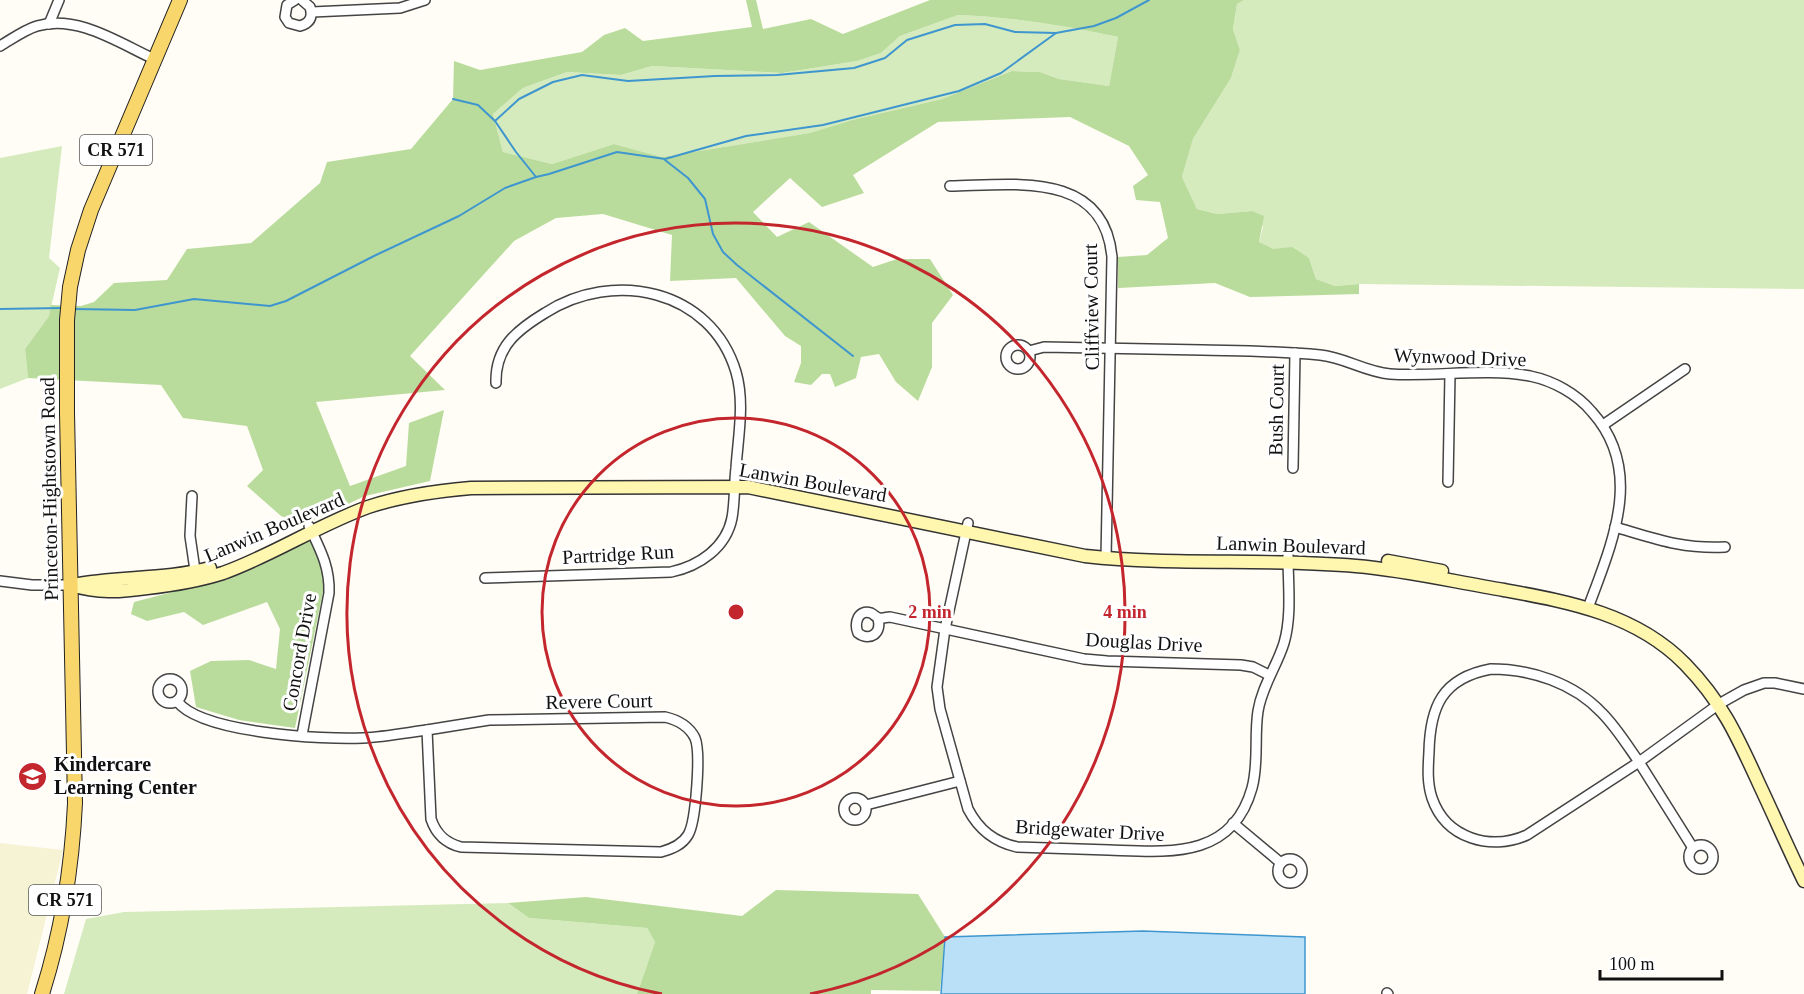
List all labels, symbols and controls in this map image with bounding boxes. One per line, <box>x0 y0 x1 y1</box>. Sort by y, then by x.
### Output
road number: CR 571 <box>80 135 152 165</box>
street label: Cliffview Court <box>1079 243 1103 371</box>
street label: Wynwood Drive <box>1393 344 1527 371</box>
street label: Bush Court <box>1264 364 1288 456</box>
street label: Princeton-Hightstown Road <box>36 377 63 601</box>
street label: Lanwin Boulevard <box>738 458 888 506</box>
street label: Lanwin Boulevard <box>201 488 347 566</box>
street label: Lanwin Boulevard <box>1216 531 1366 559</box>
street label: Partridge Run <box>562 540 674 569</box>
street label: Concord Drive <box>278 591 320 713</box>
centre of rings <box>726 602 746 622</box>
text: 2 min <box>908 602 952 622</box>
text: 4 min <box>1103 602 1147 622</box>
street label: Douglas Drive <box>1085 628 1203 657</box>
street label: Revere Court <box>545 689 653 713</box>
place label: Kindercare Learning Center <box>54 753 197 799</box>
school or university icon: Kindercare Learning Center <box>17 760 49 792</box>
street label: Bridgewater Drive <box>1015 815 1165 846</box>
road number: CR 571 <box>29 885 101 915</box>
scale bar <box>1600 943 1722 981</box>
text: 100 m <box>1609 954 1655 974</box>

